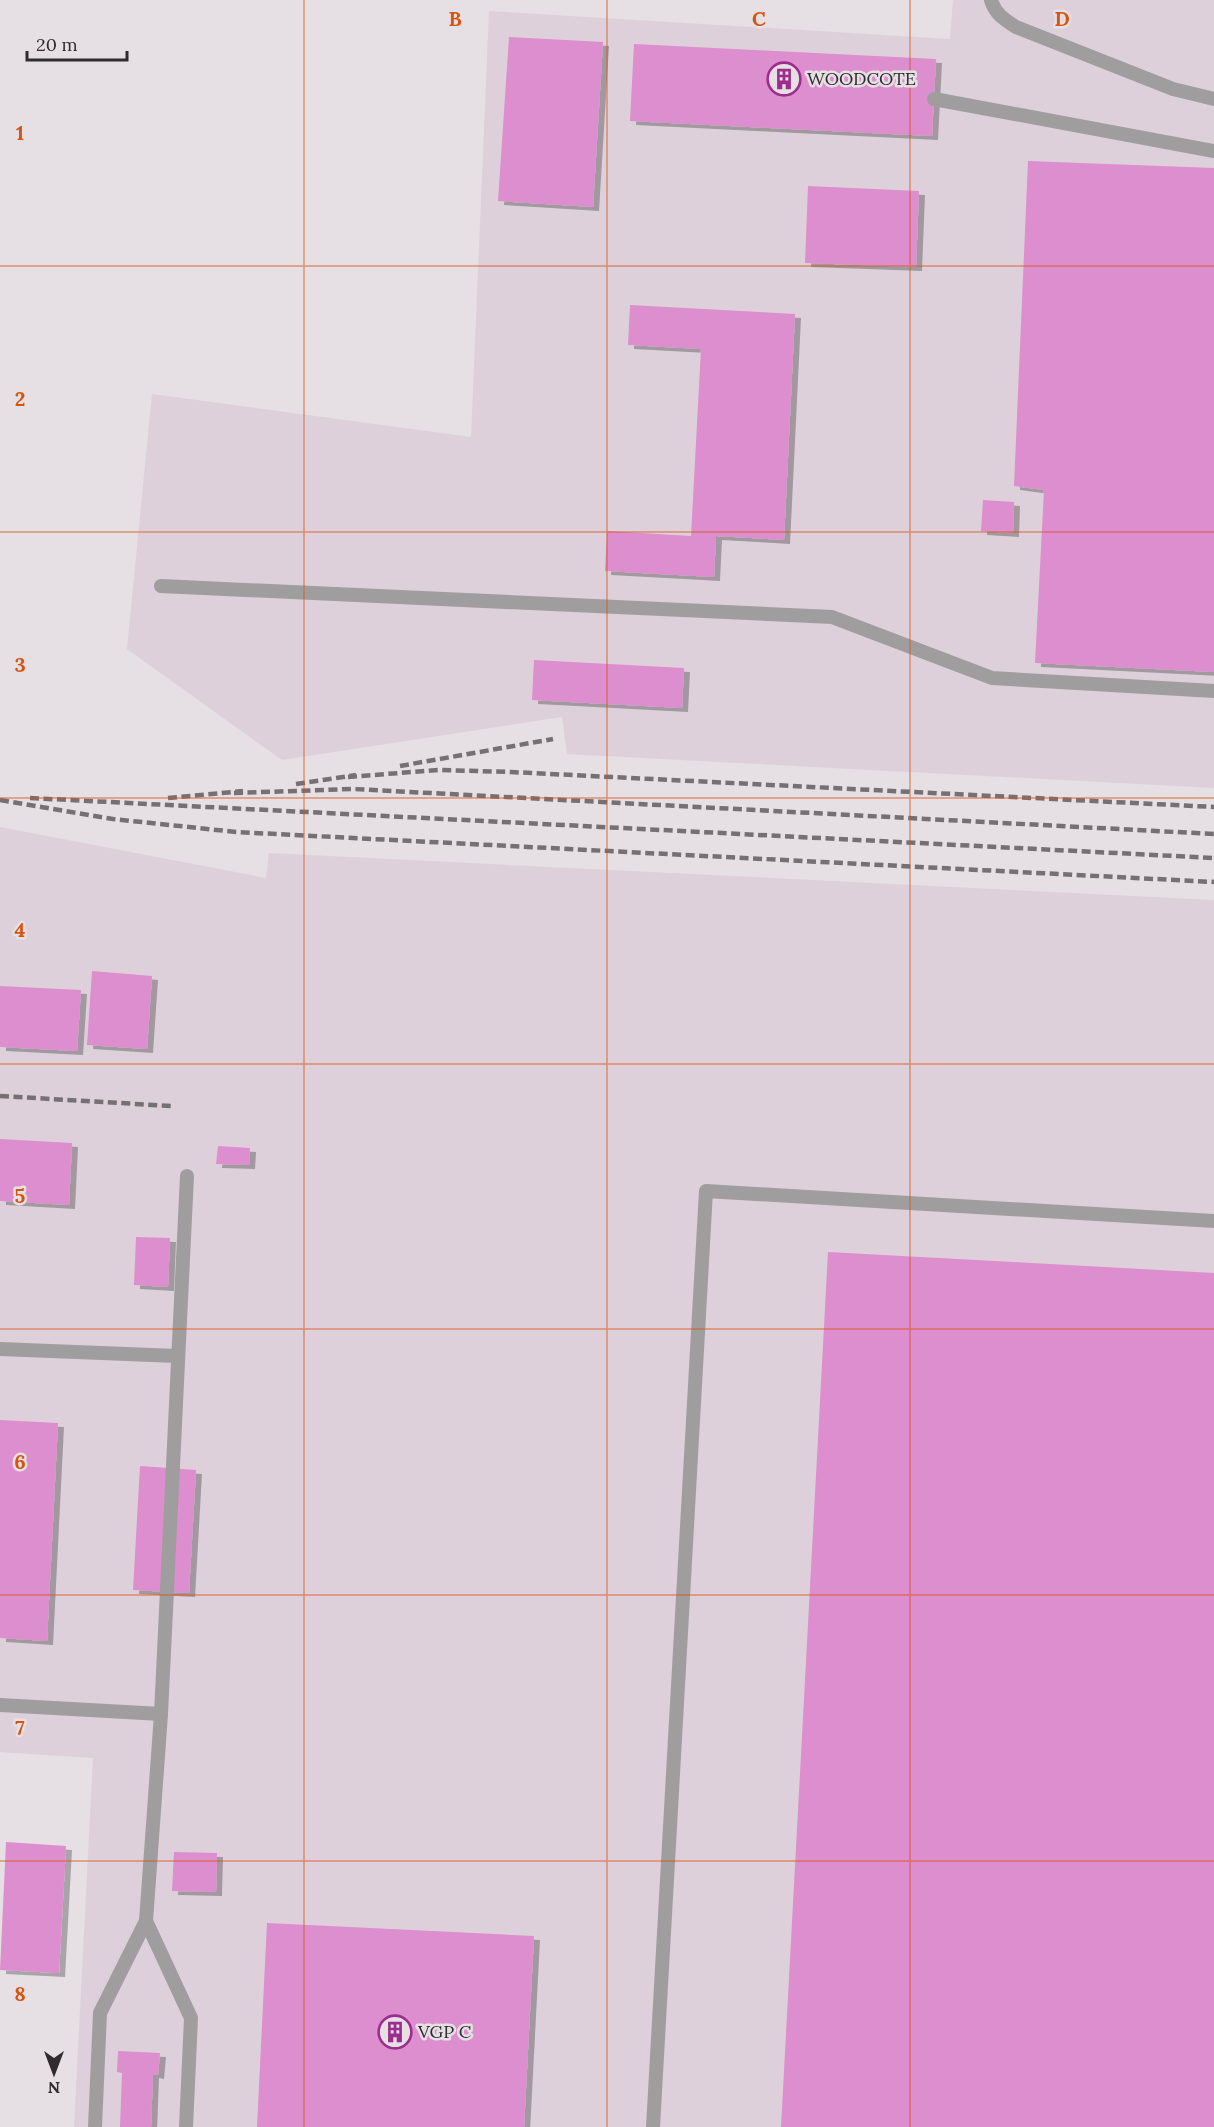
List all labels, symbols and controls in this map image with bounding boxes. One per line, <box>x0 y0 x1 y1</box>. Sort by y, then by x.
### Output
text: B <box>448 6 462 31</box>
text: C <box>752 6 766 31</box>
text: D <box>1054 6 1070 31</box>
scale bar <box>27 24 128 62</box>
text: 20 m <box>36 33 78 56</box>
building icon: WOODCOTE <box>766 61 802 97</box>
place label: WOODCOTE <box>807 67 916 90</box>
text: 1 <box>16 120 24 145</box>
text: 2 <box>15 386 25 411</box>
text: 3 <box>14 652 26 677</box>
text: 4 <box>15 917 26 942</box>
text: 5 <box>15 1183 26 1208</box>
text: 6 <box>14 1449 26 1474</box>
text: 7 <box>15 1715 25 1740</box>
text: 8 <box>14 1981 26 2006</box>
building icon: VGP C <box>377 2014 413 2050</box>
place label: VGP C <box>417 2020 472 2043</box>
north arrow <box>24 2043 84 2103</box>
text: N <box>48 2078 60 2098</box>

